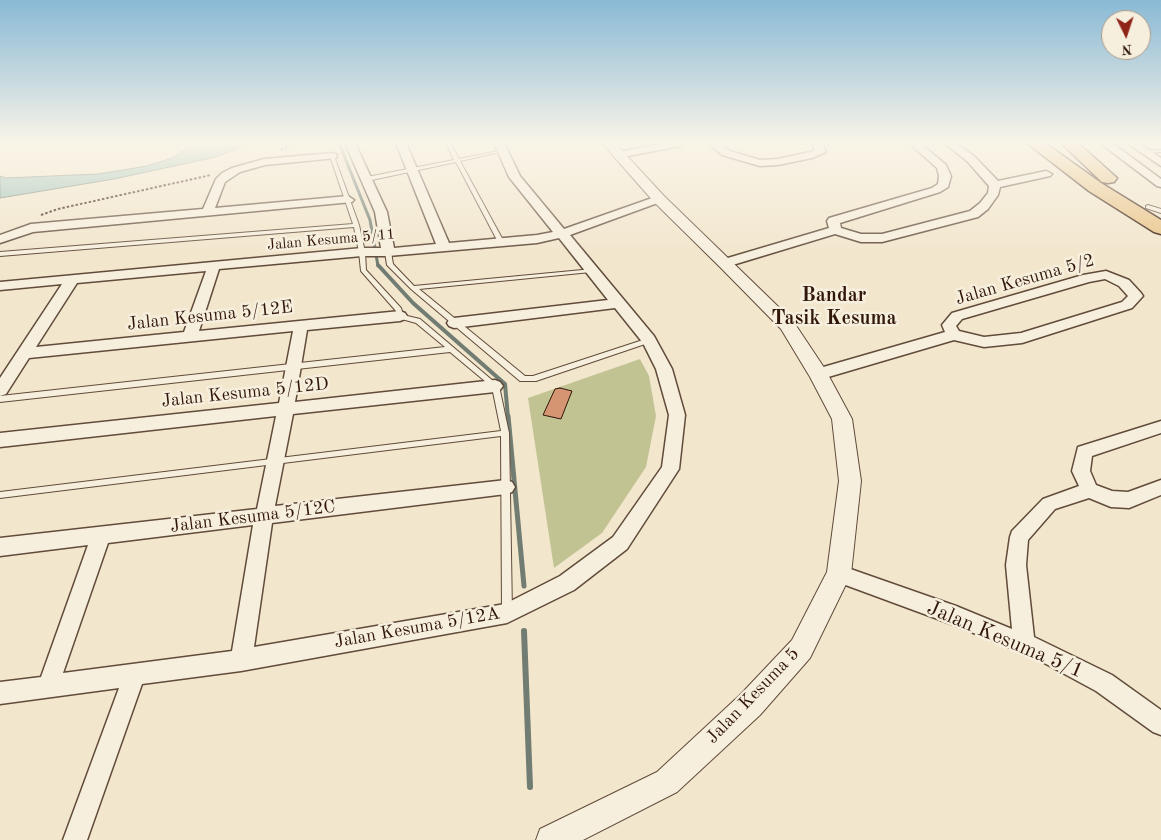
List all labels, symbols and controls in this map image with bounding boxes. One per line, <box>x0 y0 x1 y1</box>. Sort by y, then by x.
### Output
north arrow <box>1101 10 1151 60</box>
text: N <box>1121 42 1133 56</box>
street label: Jalan Kesuma 5/11 <box>266 225 396 255</box>
street label: Jalan Kesuma 5/2 <box>953 250 1097 310</box>
district label: Bandar Tasik Kesuma <box>771 284 897 331</box>
street label: Jalan Kesuma 5/12E <box>126 297 294 335</box>
street label: Jalan Kesuma 5/12D <box>160 373 330 413</box>
street label: Jalan Kesuma 5/12C <box>169 496 337 538</box>
street label: Jalan Kesuma 5/1 <box>923 596 1087 684</box>
street label: Jalan Kesuma 5/12A <box>332 603 502 653</box>
street label: Jalan Kesuma 5 <box>702 644 804 748</box>

